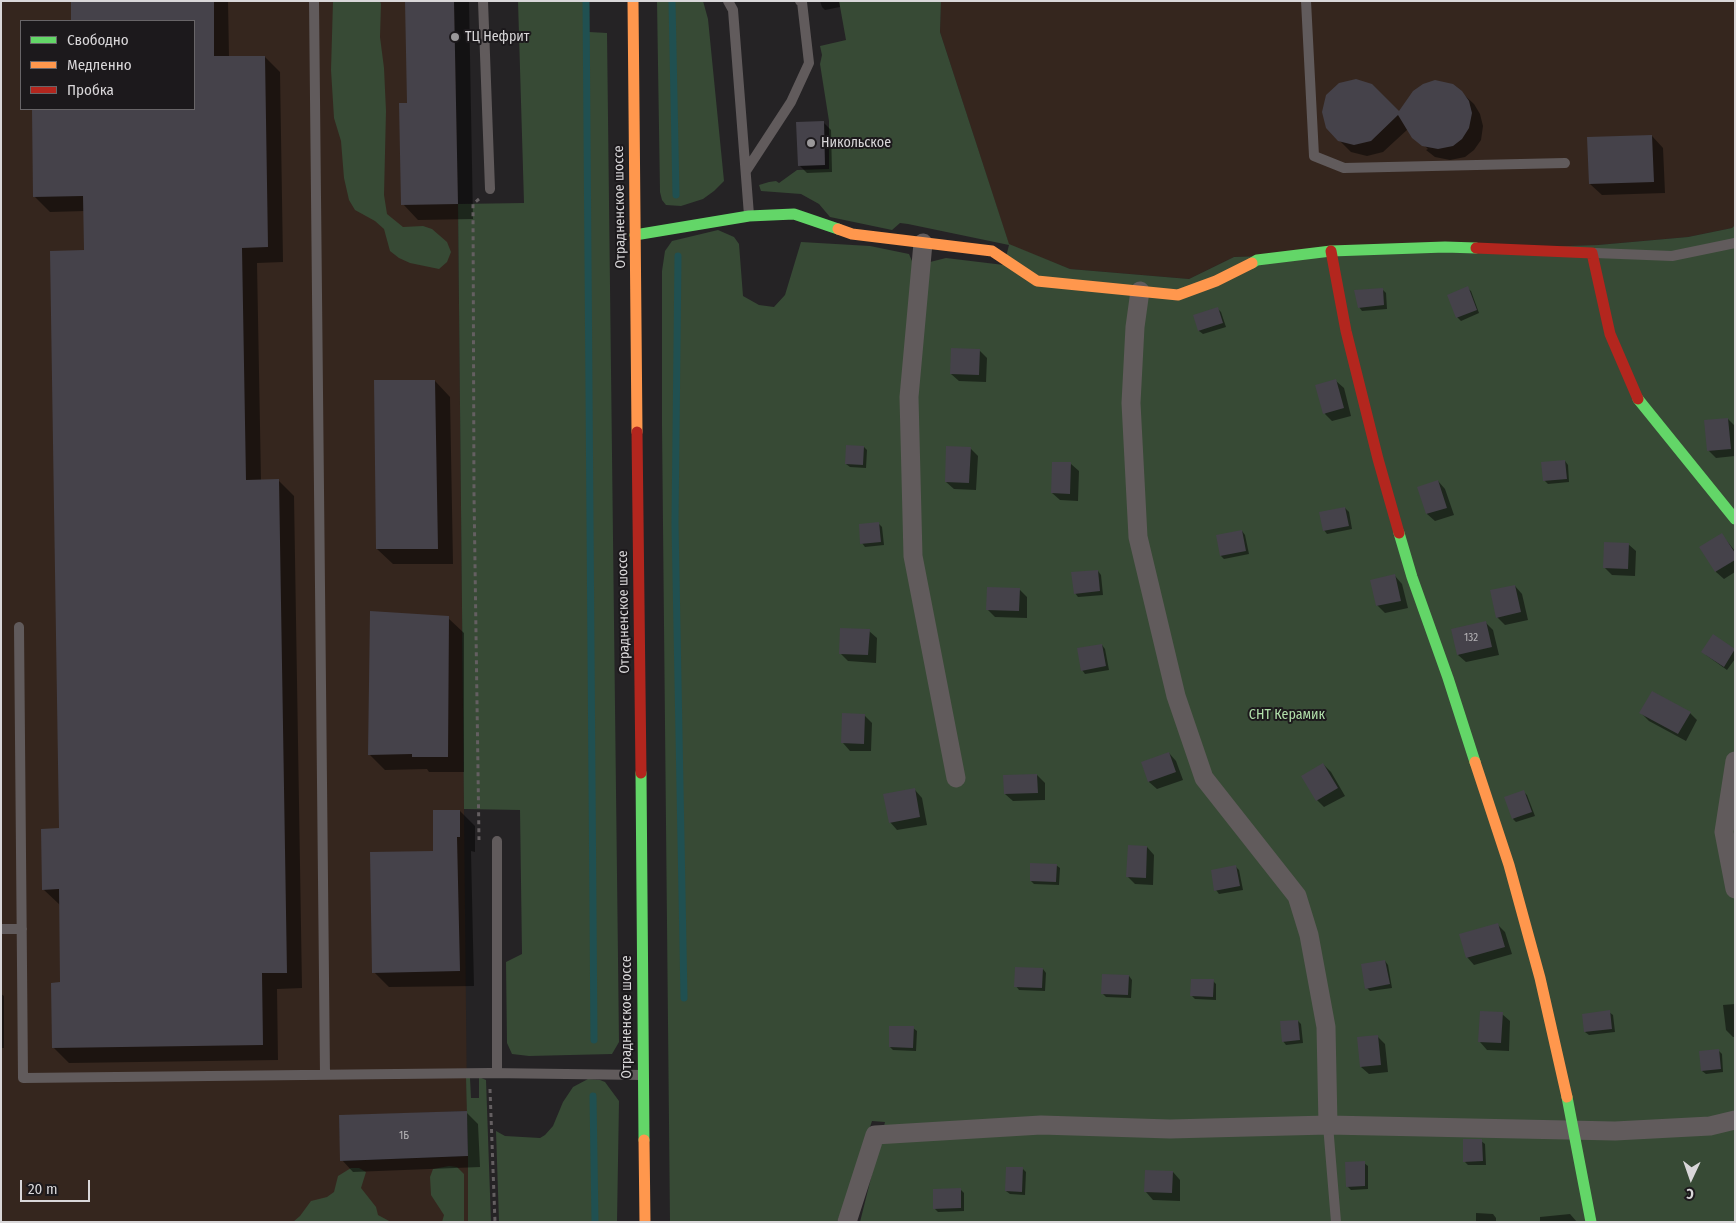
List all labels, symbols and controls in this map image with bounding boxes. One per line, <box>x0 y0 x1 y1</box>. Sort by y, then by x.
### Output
legend <box>20 20 195 110</box>
place label: ТЦ Нефрит <box>465 29 530 45</box>
text: Свободно <box>67 31 129 49</box>
marker: ТЦ Нефрит <box>449 31 461 43</box>
text: Медленно <box>67 56 132 74</box>
text: Пробка <box>67 81 114 99</box>
place label: Никольское <box>821 135 891 151</box>
marker: Никольское <box>805 137 817 149</box>
street label: Отрадненское шоссе <box>611 145 629 269</box>
street label: Отрадненское шоссе <box>615 550 633 674</box>
house number: 132 <box>1464 631 1478 645</box>
park label: СНТ Керамик <box>1249 707 1325 723</box>
street label: Отрадненское шоссе <box>619 955 635 1079</box>
house number: 1Б <box>399 1129 409 1143</box>
north arrow <box>1666 1153 1716 1203</box>
scale bar <box>22 1170 92 1202</box>
text: 20 m <box>28 1180 58 1198</box>
text: С <box>1686 1185 1694 1202</box>

